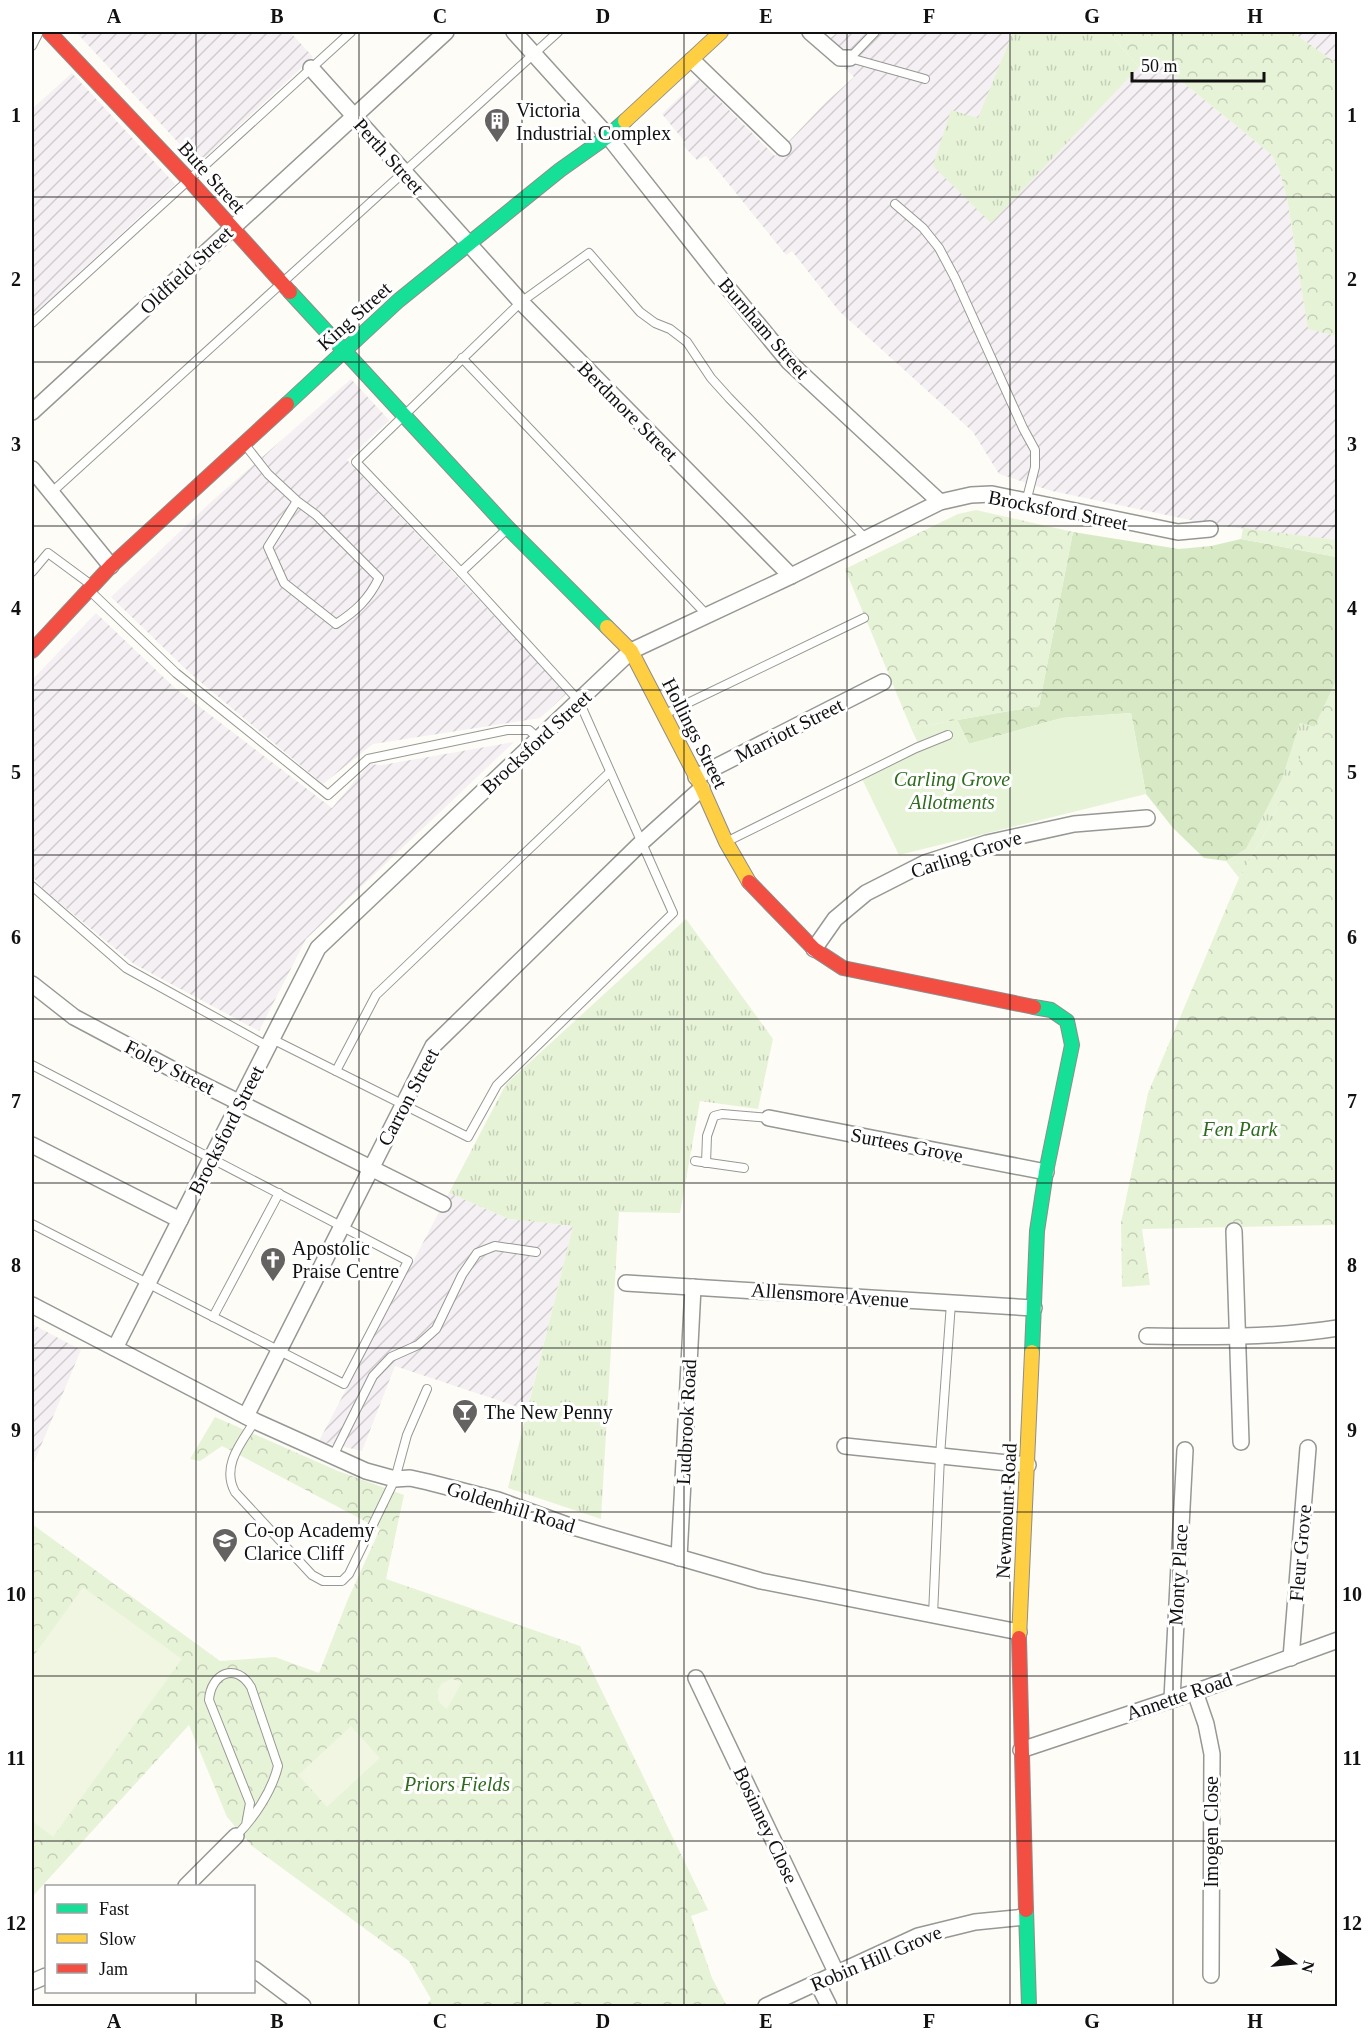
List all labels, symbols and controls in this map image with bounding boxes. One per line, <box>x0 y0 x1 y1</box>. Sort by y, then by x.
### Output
text: A <box>107 5 122 27</box>
text: B <box>270 5 284 27</box>
text: C <box>433 5 447 27</box>
text: D <box>596 5 610 27</box>
text: E <box>759 5 773 27</box>
text: F <box>923 5 935 27</box>
text: G <box>1084 5 1100 27</box>
text: H <box>1247 5 1263 27</box>
scale bar <box>1132 45 1264 83</box>
text: 50 m <box>1141 56 1178 76</box>
place label: Victoria Industrial Complex <box>516 99 671 145</box>
text: 1 <box>11 104 21 126</box>
text: 1 <box>1347 104 1357 126</box>
building icon: Victoria Industrial Complex <box>482 106 512 144</box>
street label: Perth Street <box>349 114 429 199</box>
street label: Bute Street <box>174 136 250 218</box>
street label: Oldfield Street <box>135 221 237 318</box>
text: 2 <box>11 268 21 290</box>
text: 2 <box>1347 268 1357 290</box>
street label: Burnham Street <box>714 273 814 383</box>
street label: King Street <box>313 277 396 356</box>
street label: Berdmore Street <box>574 357 683 466</box>
text: 3 <box>11 433 21 455</box>
text: 3 <box>1347 433 1357 455</box>
street label: Brocksford Street <box>986 486 1130 534</box>
text: 4 <box>11 597 21 619</box>
text: 4 <box>1347 597 1357 619</box>
street label: Hollings Street <box>657 674 732 793</box>
street label: Brocksford Street <box>477 685 596 798</box>
street label: Marriott Street <box>731 693 847 767</box>
text: 5 <box>11 761 21 783</box>
text: 5 <box>1347 761 1357 783</box>
park label: Carling Grove Allotments <box>894 768 1010 813</box>
street label: Carling Grove <box>908 826 1024 883</box>
text: 6 <box>11 926 21 948</box>
text: 6 <box>1347 926 1357 948</box>
street label: Foley Street <box>121 1035 219 1100</box>
street label: Carron Street <box>373 1044 443 1149</box>
street label: Brocksford Street <box>184 1062 268 1198</box>
text: 7 <box>11 1090 21 1112</box>
text: 7 <box>1347 1090 1357 1112</box>
park label: Fen Park <box>1202 1118 1279 1140</box>
street label: Surtees Grove <box>849 1123 965 1167</box>
place label: Apostolic Praise Centre <box>292 1237 399 1282</box>
church icon: Apostolic Praise Centre <box>258 1245 288 1283</box>
text: 8 <box>11 1254 21 1276</box>
text: 8 <box>1347 1254 1357 1276</box>
street label: Allensmore Avenue <box>750 1279 910 1311</box>
street label: Ludbrook Road <box>672 1358 700 1486</box>
bar icon: The New Penny <box>450 1397 480 1435</box>
place label: The New Penny <box>484 1401 613 1424</box>
text: 9 <box>11 1419 21 1441</box>
text: 9 <box>1347 1419 1357 1441</box>
street label: Newmount Road <box>991 1442 1021 1580</box>
street label: Goldenhill Road <box>444 1477 578 1537</box>
street label: Fleur Grove <box>1285 1504 1315 1602</box>
place label: Co-op Academy Clarice Cliff <box>244 1519 375 1564</box>
street label: Monty Place <box>1164 1524 1193 1626</box>
school or university icon: Co-op Academy Clarice Cliff <box>210 1526 240 1564</box>
text: 10 <box>6 1583 26 1605</box>
text: 10 <box>1342 1583 1362 1605</box>
street label: Annette Road <box>1123 1668 1235 1724</box>
text: 11 <box>7 1747 25 1769</box>
text: 11 <box>1343 1747 1361 1769</box>
street label: Bosinney Close <box>728 1763 803 1887</box>
park label: Priors Fields <box>403 1773 510 1795</box>
street label: Imogen Close <box>1200 1776 1223 1888</box>
legend <box>45 1885 255 1993</box>
text: Fast <box>99 1899 129 1919</box>
text: 12 <box>6 1912 26 1934</box>
text: 12 <box>1342 1912 1362 1934</box>
street label: Robin Hill Grove <box>807 1920 945 1995</box>
text: Slow <box>99 1929 136 1949</box>
north arrow <box>1264 1933 1324 1993</box>
text: Jam <box>99 1959 128 1979</box>
text: N <box>1298 1959 1318 1975</box>
text: A <box>107 2010 122 2032</box>
text: B <box>270 2010 284 2032</box>
text: C <box>433 2010 447 2032</box>
text: D <box>596 2010 610 2032</box>
text: E <box>759 2010 773 2032</box>
text: F <box>923 2010 935 2032</box>
text: G <box>1084 2010 1100 2032</box>
text: H <box>1247 2010 1263 2032</box>

